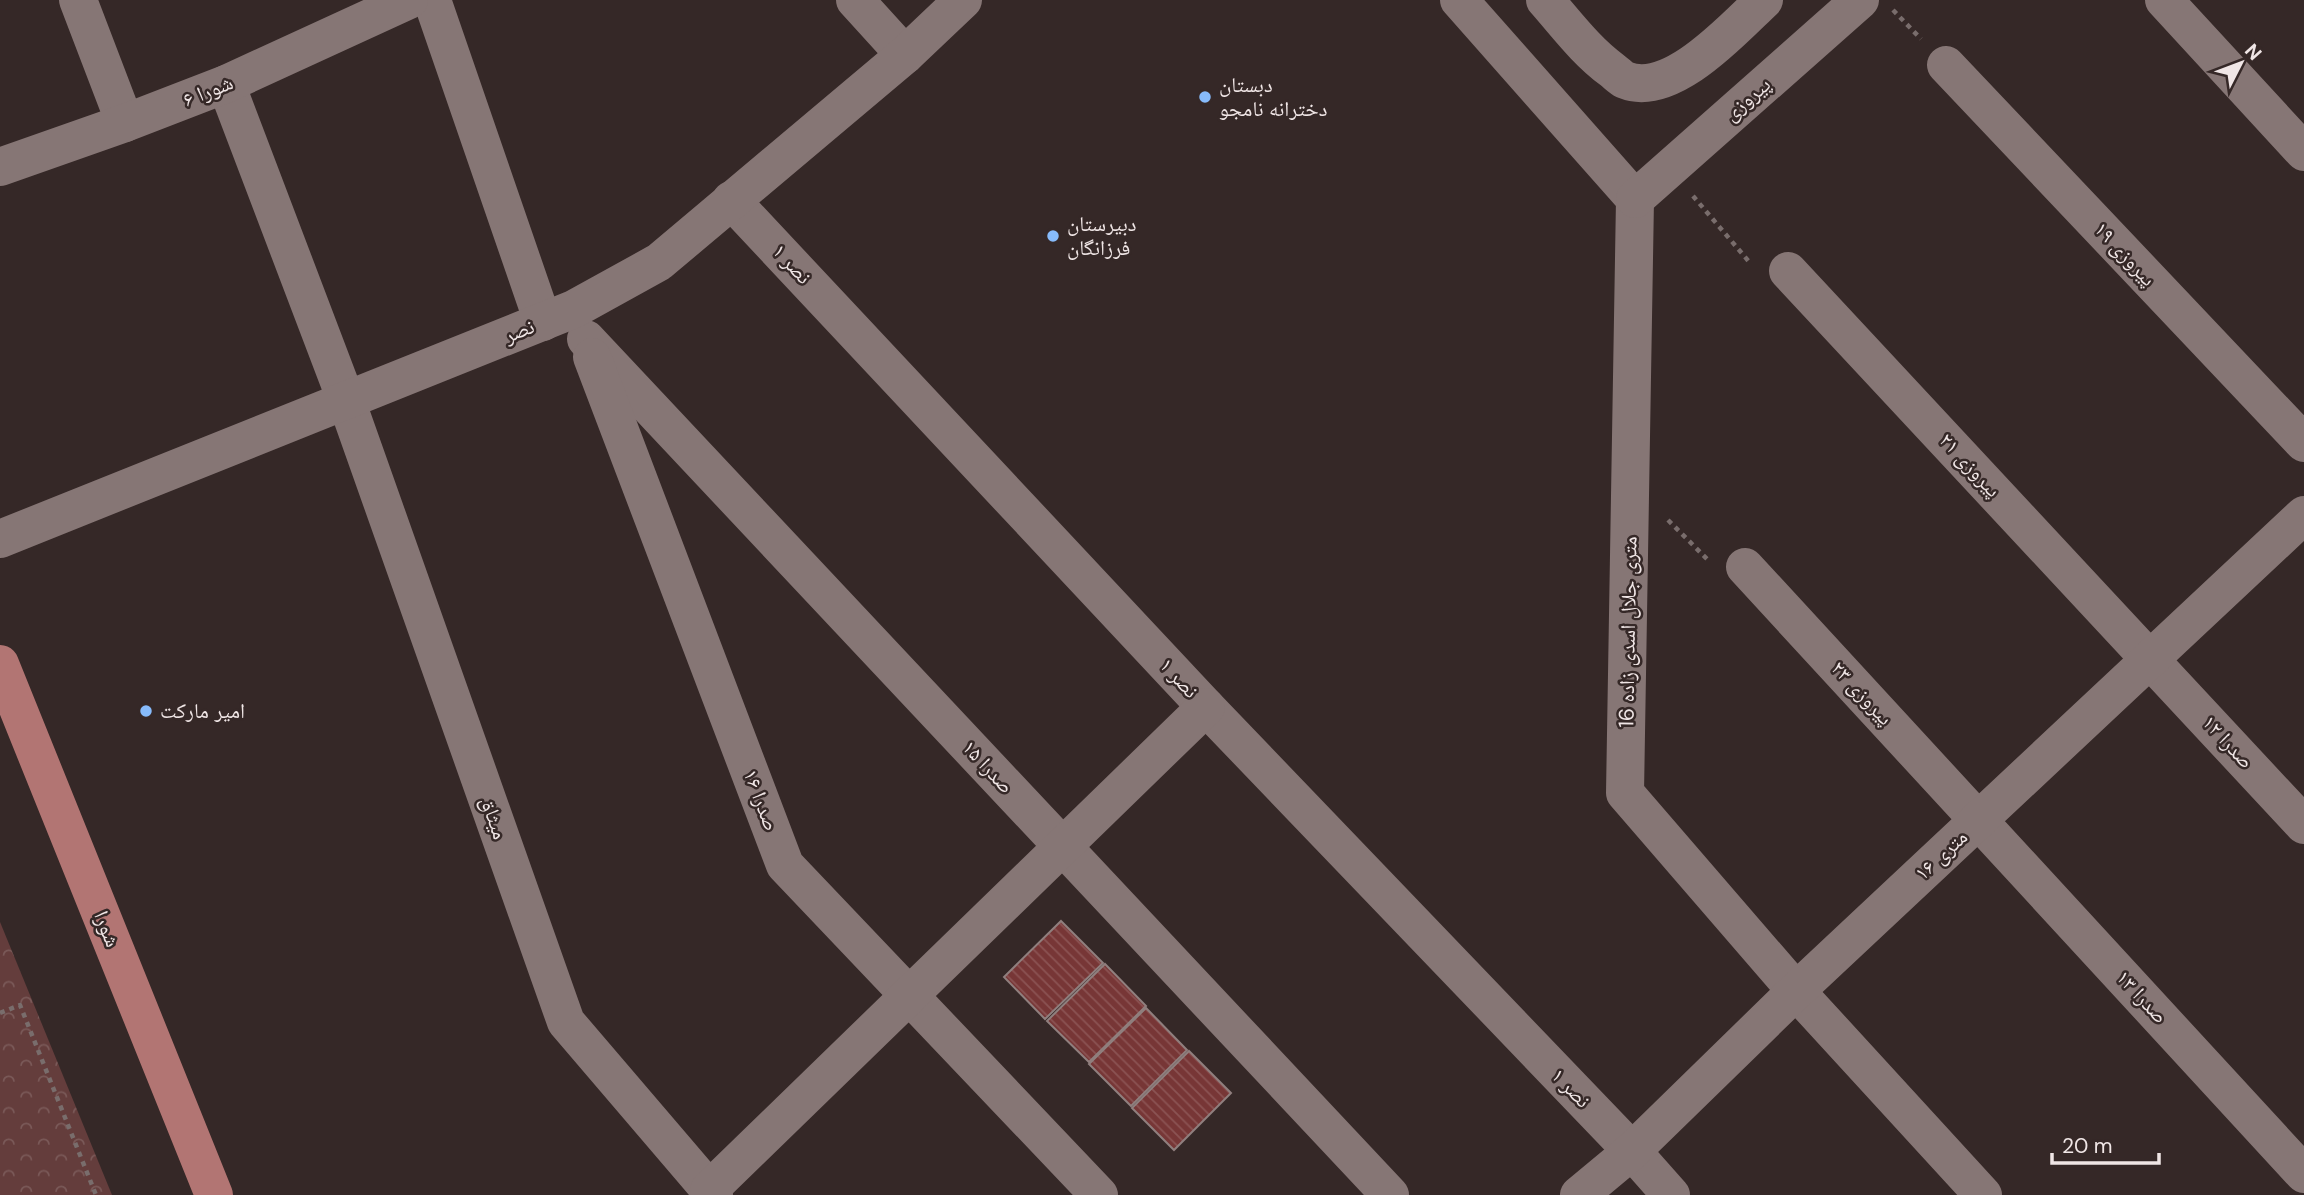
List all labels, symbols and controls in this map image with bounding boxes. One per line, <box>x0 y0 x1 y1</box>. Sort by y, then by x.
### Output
north arrow <box>2206 28 2276 98</box>
text: N <box>2239 38 2267 65</box>
street label: شورا ۶ <box>179 68 237 114</box>
place label: دبستان دخترانه نامجو <box>1219 71 1327 123</box>
street label: پیروزی <box>1717 71 1777 127</box>
marker: دبستان دخترانه نامجو <box>1197 89 1213 105</box>
place label: دبیرستان فرزانگان <box>1067 210 1137 262</box>
street label: پیروزی ۱۹ <box>2088 216 2162 292</box>
marker: دبیرستان فرزانگان <box>1045 228 1061 244</box>
street label: نصر ۱ <box>766 238 818 290</box>
street label: نصر <box>499 312 538 350</box>
street label: پیروزی ۲۱ <box>1933 427 2007 503</box>
street label: 16 متری جلال اسدی زاده <box>1612 536 1644 728</box>
street label: نصر ۱ <box>1153 652 1205 704</box>
street label: پیروزی ۲۳ <box>1825 655 1899 731</box>
place label: امیر مارکت <box>160 697 245 725</box>
marker: امیر مارکت <box>138 703 154 719</box>
street label: صدرا ۱۲ <box>2196 709 2260 775</box>
street label: صدرا ۱۵ <box>956 734 1020 800</box>
street label: صدرا ۱۶ <box>736 765 786 835</box>
street label: میثاق <box>474 793 514 843</box>
street label: ۱۶ متری <box>1908 823 1974 887</box>
street label: شورا <box>87 907 127 951</box>
street label: صدرا ۱۳ <box>2110 964 2174 1030</box>
street label: نصر ۱ <box>1545 1062 1597 1114</box>
scale bar <box>2052 1122 2159 1166</box>
text: 20 m <box>2062 1132 2113 1160</box>

